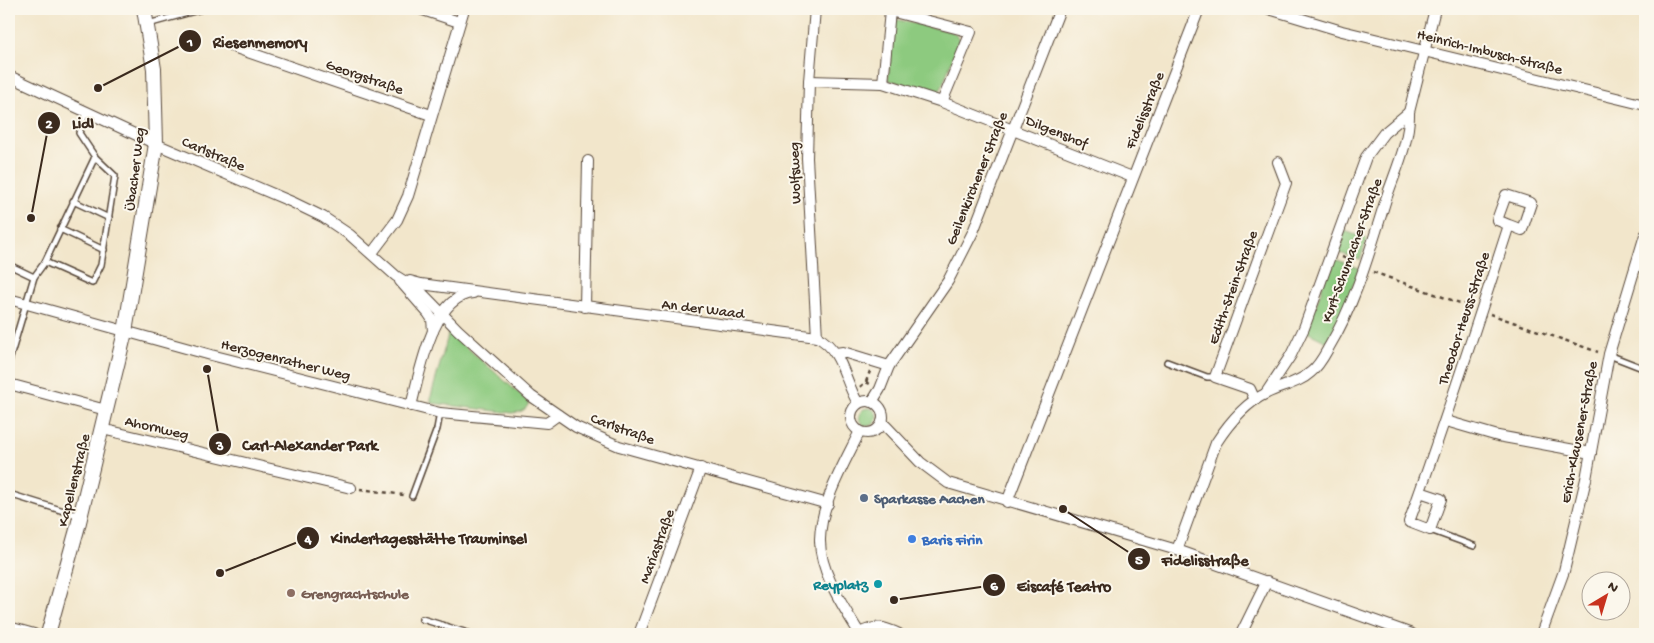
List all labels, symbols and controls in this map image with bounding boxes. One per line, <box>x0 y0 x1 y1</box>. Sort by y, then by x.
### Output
callout: Riesenmemory <box>178 26 317 57</box>
street label: Heinrich-Imbusch-Straße <box>1415 26 1564 80</box>
text: 1 <box>186 34 193 52</box>
text: Riesenmemory <box>212 35 307 54</box>
street label: Georgstraße <box>323 56 406 100</box>
street label: Fidelisstraße <box>1122 69 1170 153</box>
callout: Lidl <box>37 107 104 138</box>
street label: Geilenkirchener Straße <box>943 109 1013 248</box>
street label: Dilgenshof <box>1021 112 1091 154</box>
text: 2 <box>45 116 53 134</box>
text: Lidl <box>72 116 95 135</box>
street label: Übacher Weg <box>122 127 150 212</box>
street label: Carlstraße <box>179 133 248 176</box>
street label: Wolfsweg <box>786 142 806 204</box>
street label: Kurt-Schumacher-Straße <box>1318 176 1387 325</box>
street label: Edith-Stein-Straße <box>1205 228 1263 347</box>
street label: Theodor-Heuss-Straße <box>1435 250 1495 388</box>
street label: An der Waad <box>660 296 746 324</box>
street label: Herzogenrather Weg <box>219 336 352 386</box>
street label: Erich-Klausener-Straße <box>1557 360 1603 505</box>
street label: Carlstraße <box>588 410 657 450</box>
street label: Ahornweg <box>123 413 190 445</box>
callout: Carl-Alexander Park <box>207 429 388 460</box>
street label: Kapellenstraße <box>55 432 95 529</box>
text: 3 <box>215 438 224 456</box>
text: Carl-Alexander Park <box>241 438 380 457</box>
place label: Sparkasse Aachen <box>874 491 985 509</box>
marker: Sparkasse Aachen <box>858 492 870 504</box>
street label: Mariastraße <box>636 507 680 586</box>
callout: Kindertagesstätte Trauminsel <box>296 522 537 553</box>
text: 4 <box>303 531 312 549</box>
text: Kindertagesstätte Trauminsel <box>330 531 528 550</box>
place label: Baris Firin <box>921 532 983 550</box>
marker: Baris Firin <box>906 533 918 545</box>
callout: Fidelisstraße <box>1126 544 1258 575</box>
text: 5 <box>1135 552 1143 570</box>
text: Fidelisstraße <box>1160 553 1249 572</box>
callout: Eiscafé Teatro <box>982 570 1121 601</box>
north arrow <box>1582 570 1632 620</box>
place label: Reyplatz <box>812 577 869 595</box>
marker: Reyplatz <box>872 578 884 590</box>
text: 6 <box>990 578 998 596</box>
text: Eiscafé Teatro <box>1017 578 1112 598</box>
text: N <box>1604 578 1621 597</box>
place label: Grengrachtschule <box>301 586 410 604</box>
marker: Grengrachtschule <box>285 587 297 599</box>

